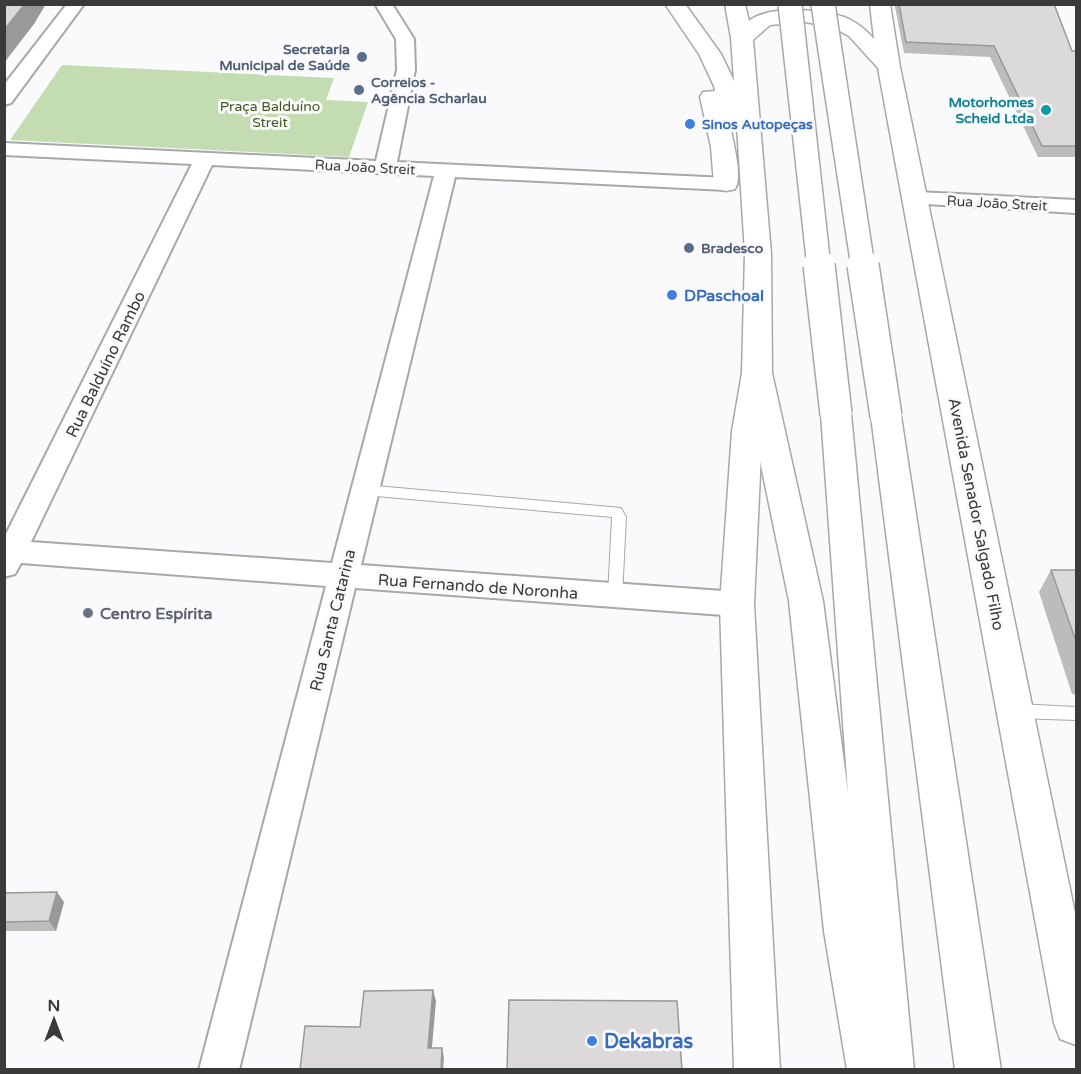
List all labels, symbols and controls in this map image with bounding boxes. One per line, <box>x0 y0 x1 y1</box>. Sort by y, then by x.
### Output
place label: Secretaria Municipal de Saúde <box>219 41 350 74</box>
marker: Secretaria Municipal de Saúde <box>355 50 369 64</box>
place label: Correios - Agência Scharlau <box>371 74 487 107</box>
marker: Correios - Agência Scharlau <box>352 83 366 97</box>
place label: Motorhomes Scheid Ltda <box>949 94 1034 127</box>
park label: Praça Balduíno Streit <box>220 98 320 131</box>
marker: Motorhomes Scheid Ltda <box>1039 103 1053 117</box>
place label: Sinos Autopeças <box>702 116 813 133</box>
marker: Sinos Autopeças <box>683 117 697 131</box>
street label: Rua João Streit <box>314 156 416 179</box>
street label: Rua João Streit <box>946 192 1048 215</box>
place label: Bradesco <box>701 240 764 257</box>
marker: Bradesco <box>682 241 696 255</box>
place label: DPaschoal <box>684 286 764 306</box>
street label: Rua Balduíno Rambo <box>62 288 150 441</box>
marker: DPaschoal <box>665 288 679 302</box>
street label: Avenida Senador Salgado Filho <box>944 396 1008 632</box>
street label: Rua Santa Catarina <box>306 547 360 693</box>
street label: Rua Fernando de Noronha <box>377 570 579 604</box>
place label: Centro Espírita <box>100 604 212 624</box>
marker: Centro Espírita <box>81 606 95 620</box>
north arrow <box>24 990 84 1050</box>
text: N <box>48 996 60 1016</box>
place label: Dekabras <box>604 1030 693 1054</box>
marker: Dekabras <box>585 1034 599 1048</box>

